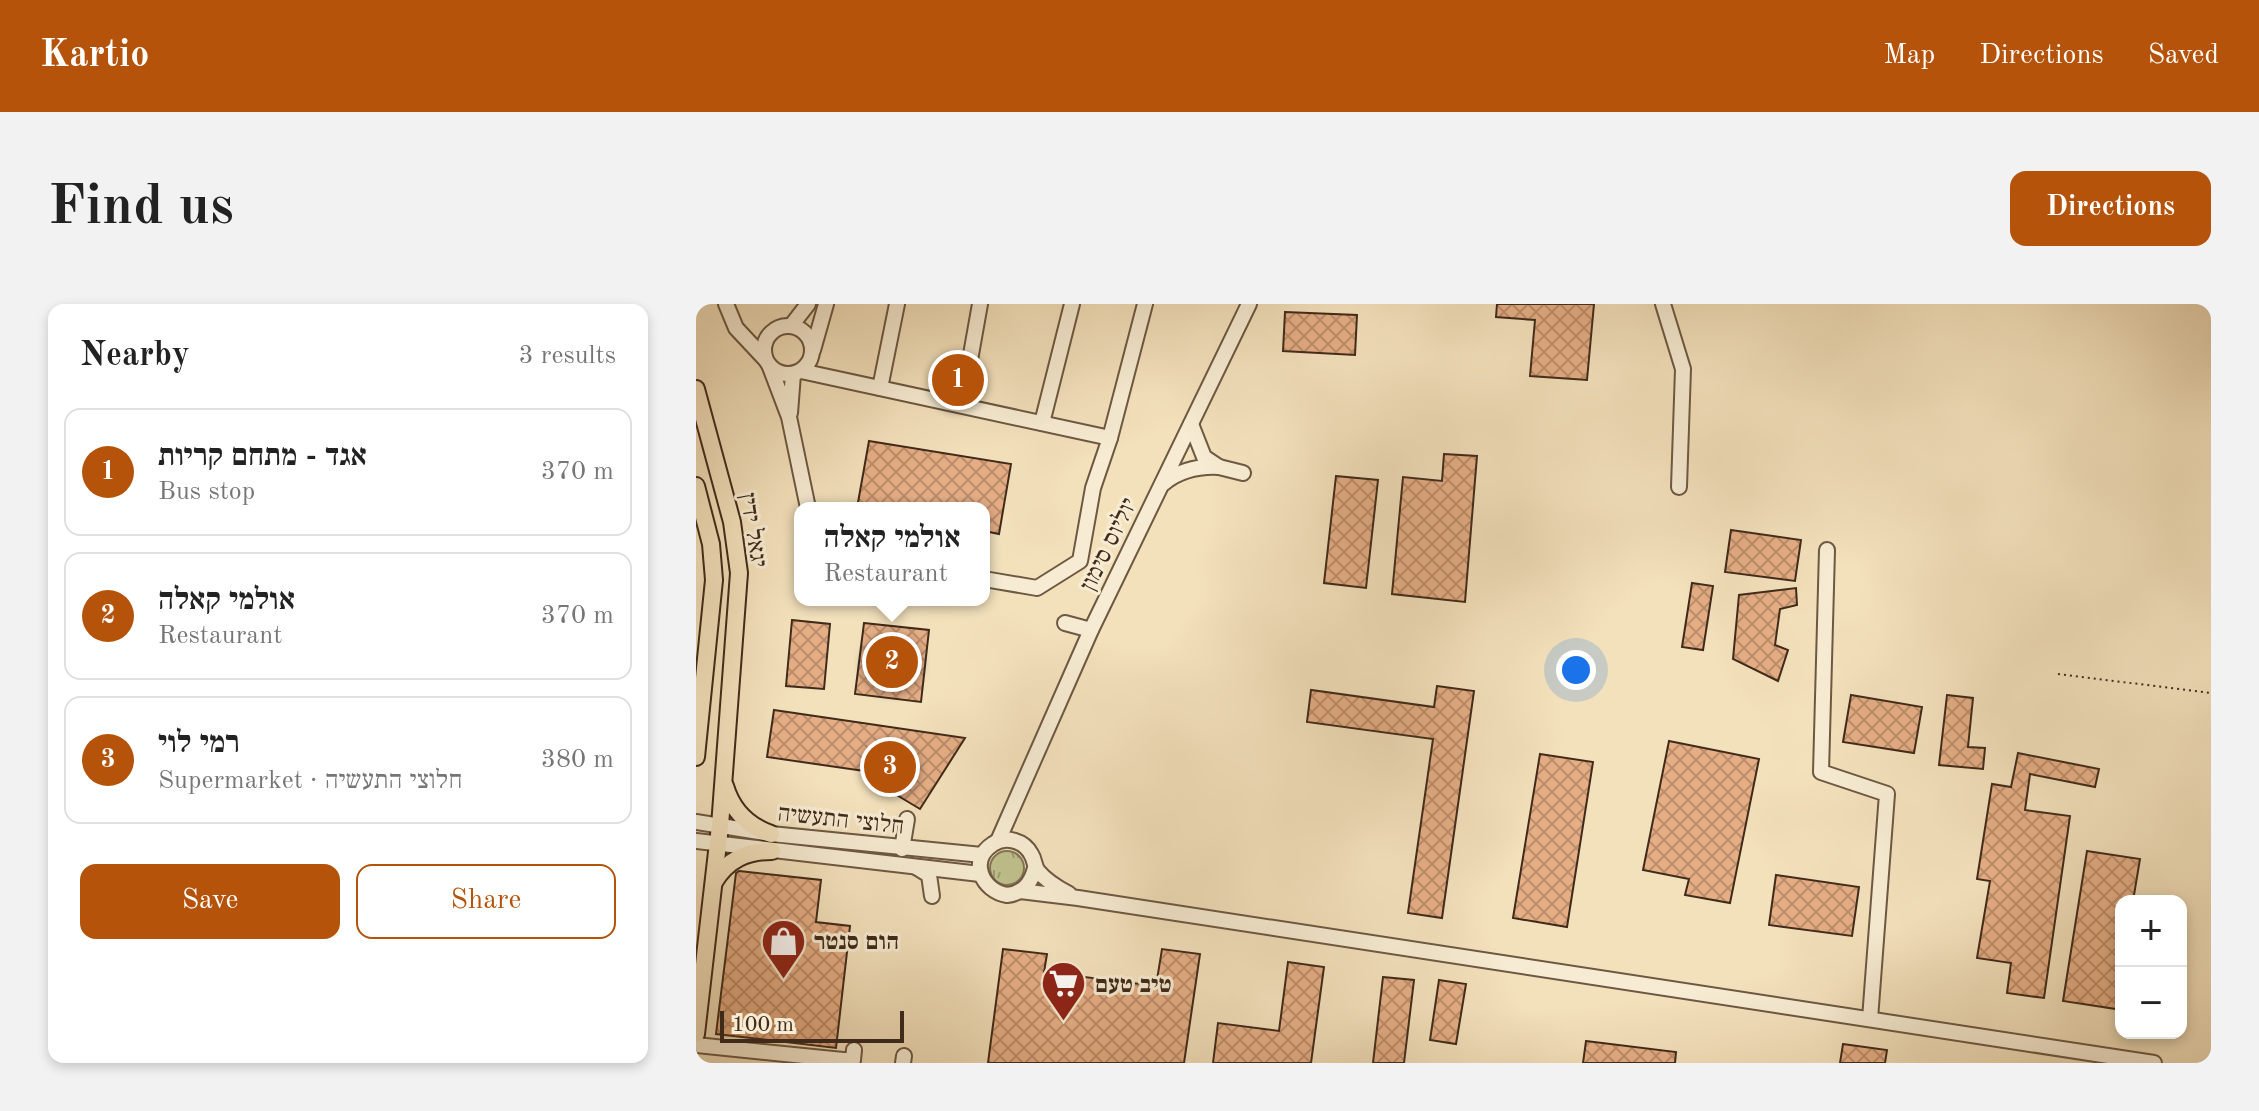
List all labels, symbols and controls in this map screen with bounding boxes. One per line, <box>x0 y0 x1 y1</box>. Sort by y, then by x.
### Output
text: Kartio <box>40 37 149 75</box>
text: Map <box>1883 42 1935 70</box>
text: Directions <box>1979 42 2104 70</box>
text: Saved <box>2148 42 2219 70</box>
button: Directions <box>2010 171 2211 246</box>
text: Find us <box>48 180 234 236</box>
text: Nearby <box>80 339 190 373</box>
text: 3 results <box>518 343 616 369</box>
pin: 1 <box>932 350 984 410</box>
text: אגד - מתחם קריות <box>158 442 367 472</box>
text: 1 <box>100 459 116 485</box>
text: 370 m <box>541 459 614 485</box>
text: Bus stop <box>158 479 255 505</box>
street label: יגאל ידין <box>734 491 772 569</box>
street label: יוליוס סימון <box>1075 494 1143 595</box>
popup <box>794 502 990 606</box>
text: אולמי קאלה <box>823 524 961 554</box>
text: Restaurant <box>823 561 948 587</box>
text: אולמי קאלה <box>158 586 295 616</box>
text: 2 <box>100 603 116 629</box>
text: 370 m <box>541 603 614 629</box>
text: Restaurant <box>158 623 282 649</box>
pin: 2 <box>866 632 918 692</box>
your location <box>1556 650 1596 690</box>
text: רמי לוי <box>158 729 240 759</box>
pin: 3 <box>864 737 916 797</box>
text: 3 <box>100 747 116 773</box>
text: 380 m <box>541 747 614 773</box>
text: Supermarket · חלוצי התעשיה <box>158 768 462 794</box>
street label: חלוצי התעשיה <box>776 800 905 840</box>
button: Save <box>80 864 340 939</box>
button: Share <box>356 864 616 939</box>
map controls <box>2115 895 2187 1039</box>
button: + <box>2115 895 2187 967</box>
shop icon: הום סנטר <box>759 917 807 980</box>
place label: הום סנטר <box>814 931 899 955</box>
supermarket icon: טיב טעם <box>1040 960 1088 1023</box>
button: − <box>2115 967 2187 1039</box>
place label: טיב טעם <box>1095 974 1172 998</box>
scale bar <box>720 1007 904 1043</box>
text: 100 m <box>732 1014 794 1036</box>

